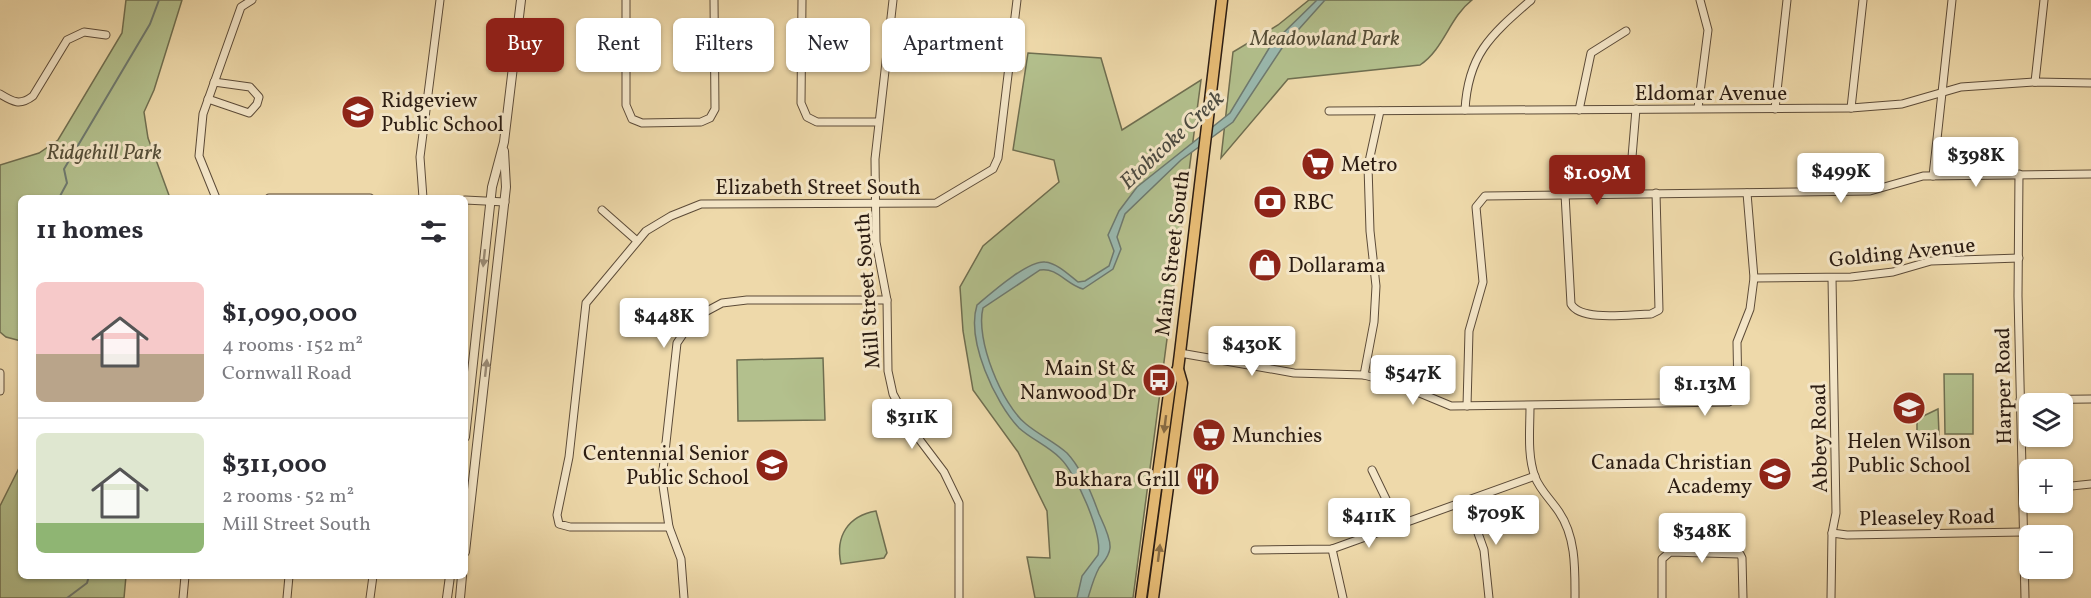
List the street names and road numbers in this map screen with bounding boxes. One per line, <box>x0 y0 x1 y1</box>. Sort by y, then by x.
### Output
street label: Eldomar Avenue <box>1635 80 1787 109</box>
street label: Main Street South <box>1149 169 1198 338</box>
street label: Elizabeth Street South <box>715 174 921 203</box>
street label: Mill Street South <box>849 212 888 370</box>
street label: Golding Avenue <box>1828 231 1977 276</box>
street label: Harper Road <box>1989 327 2020 445</box>
street label: Abbey Road <box>1805 383 1836 493</box>
street label: Pleaseley Road <box>1859 503 1995 534</box>

